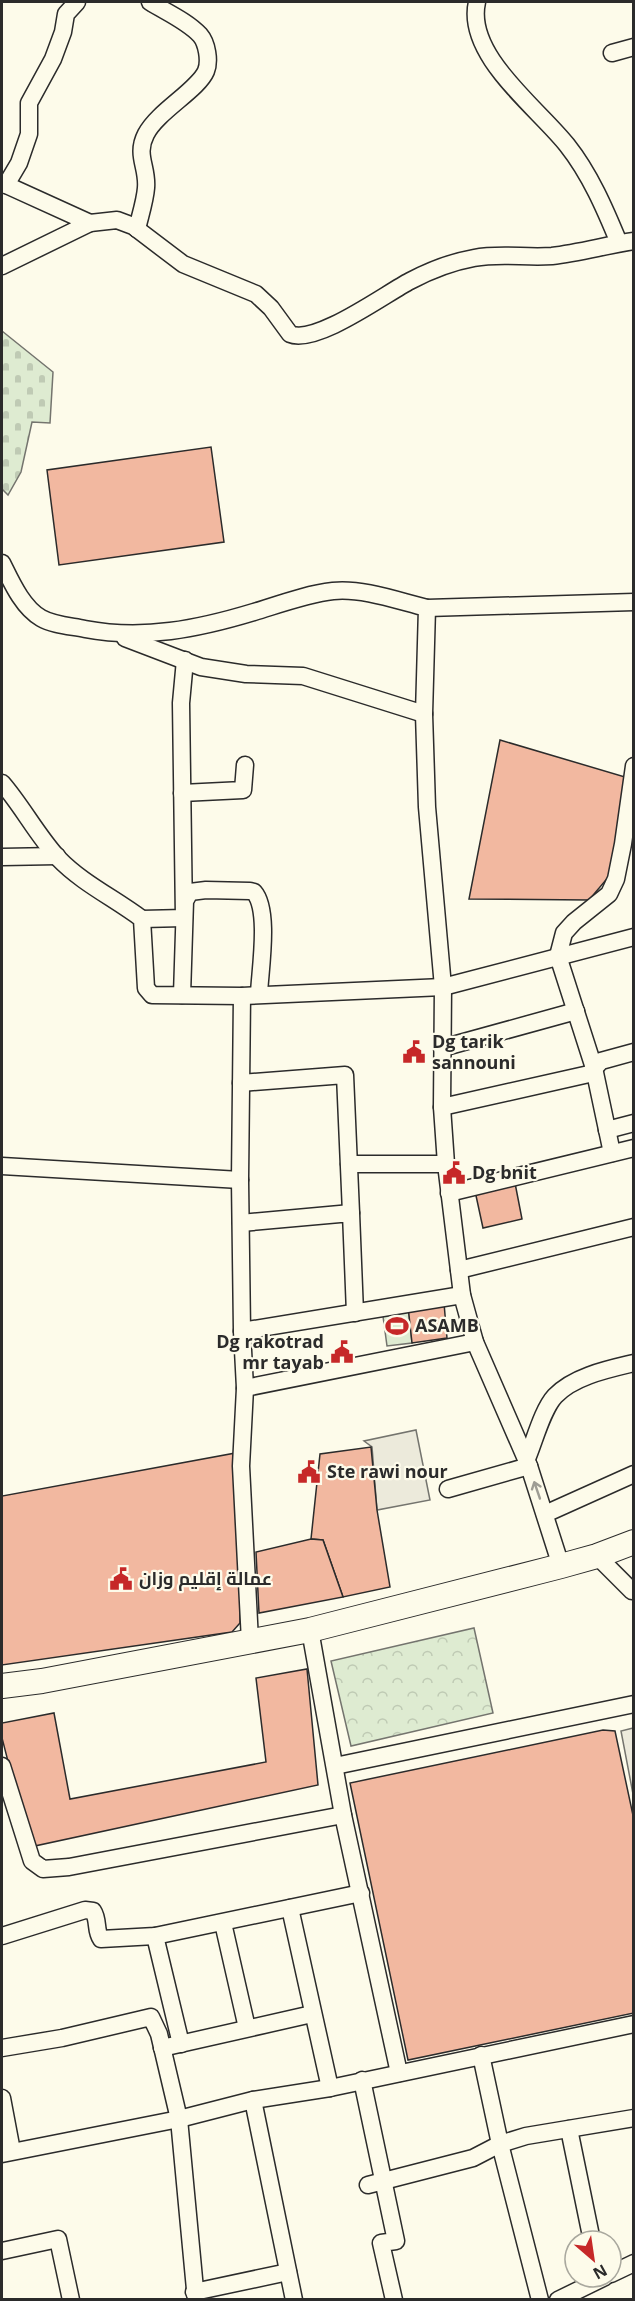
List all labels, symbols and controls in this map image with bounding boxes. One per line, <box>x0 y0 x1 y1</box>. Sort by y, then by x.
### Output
place label: Dg tarik sannouni <box>432 1029 516 1074</box>
public building icon: Dg tarik sannouni <box>401 1039 427 1065</box>
public building icon: Dg bnit <box>441 1160 467 1186</box>
place label: Dg bnit <box>472 1160 537 1184</box>
sports icon: ASAMB <box>384 1313 410 1339</box>
place label: ASAMB <box>415 1313 479 1337</box>
place label: Dg rakotrad mr tayab <box>216 1329 324 1374</box>
public building icon: Dg rakotrad mr tayab <box>329 1339 355 1365</box>
public building icon: Ste rawi nour <box>296 1459 322 1485</box>
place label: Ste rawi nour <box>327 1459 448 1483</box>
one-way arrow <box>531 1481 542 1500</box>
public building icon: عمالة إقليم وزان <box>108 1566 134 1592</box>
place label: عمالة إقليم وزان <box>139 1566 272 1591</box>
north arrow <box>563 2229 623 2289</box>
text: N <box>589 2259 611 2285</box>

